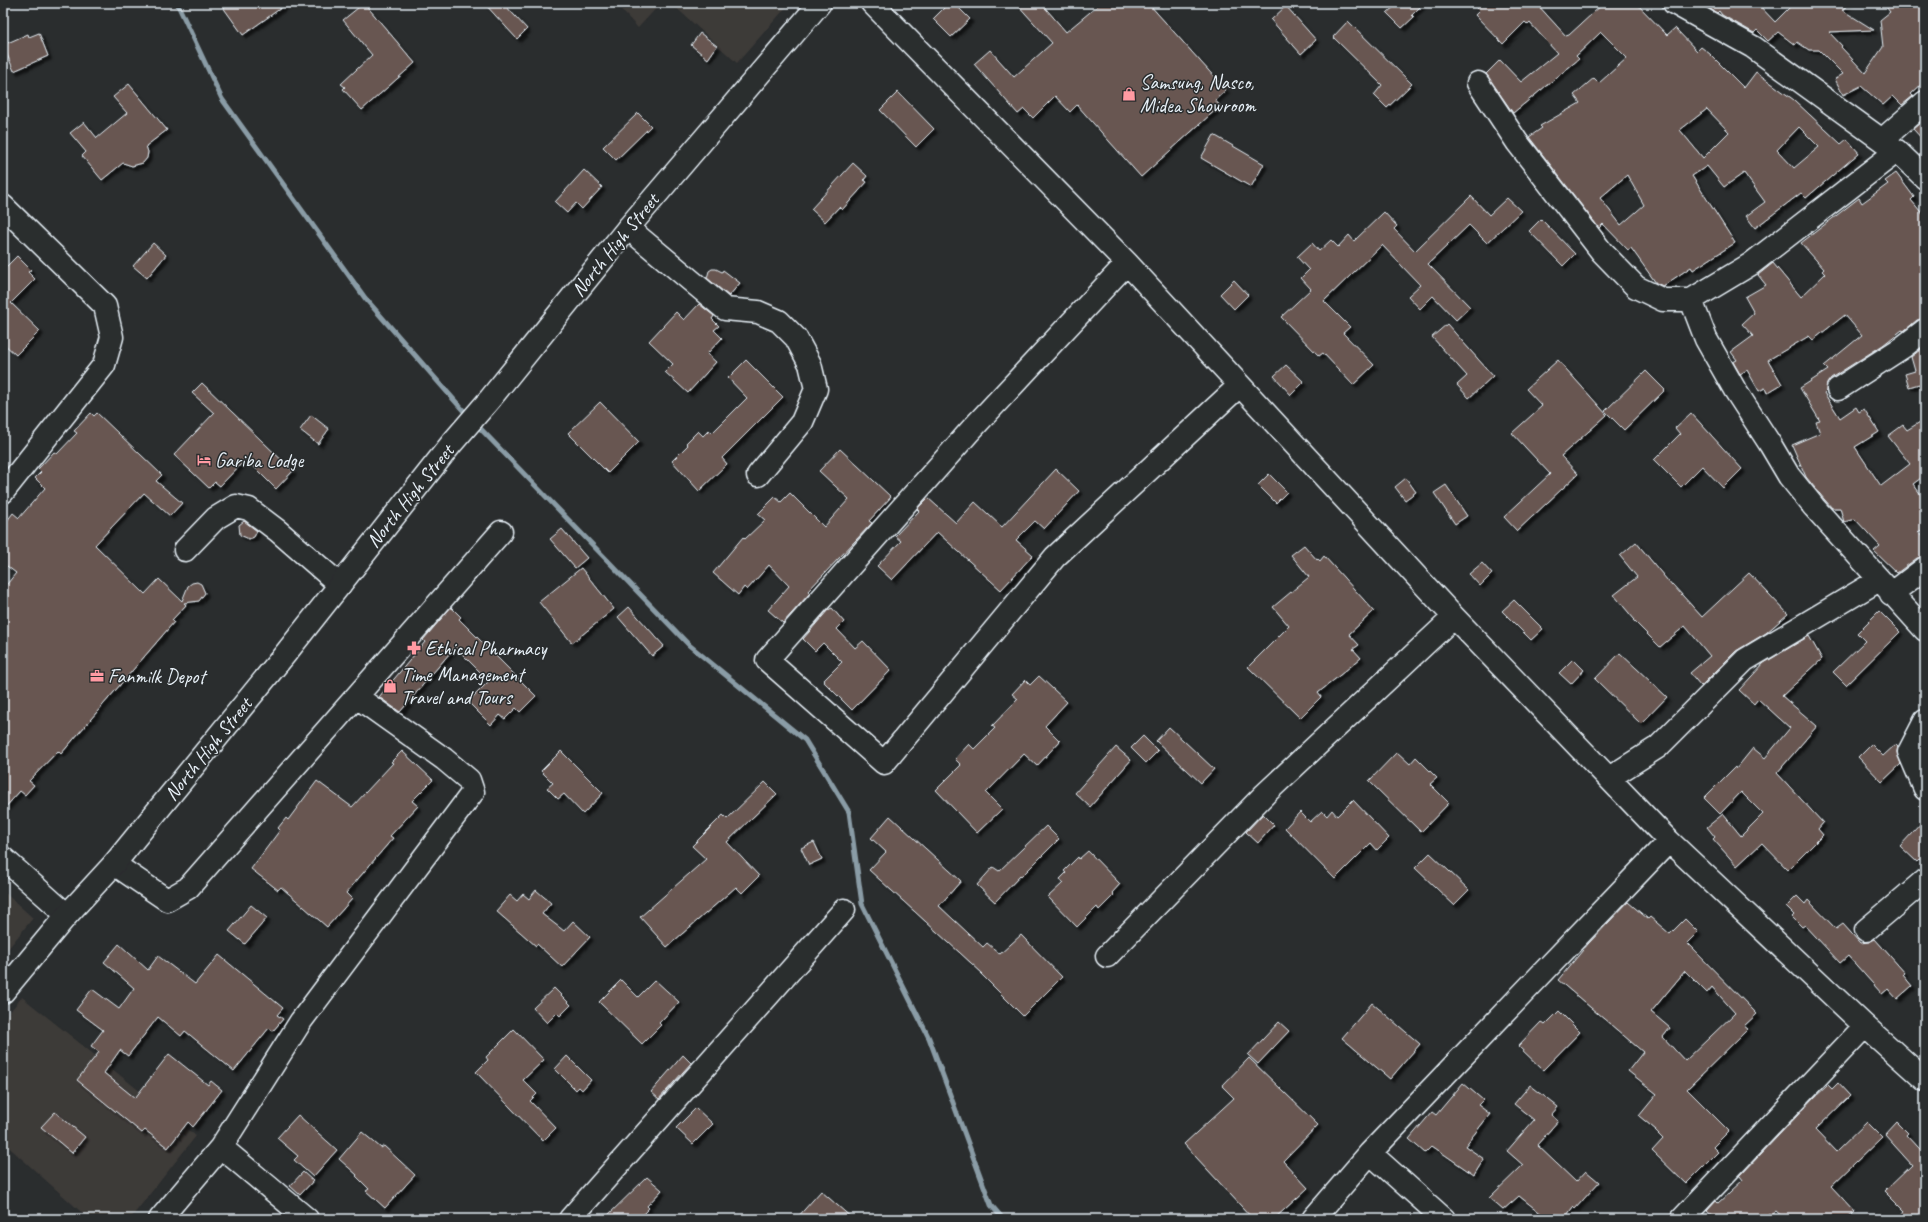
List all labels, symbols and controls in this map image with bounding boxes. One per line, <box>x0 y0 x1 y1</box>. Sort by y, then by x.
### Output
place label: Samsung, Nasco, Midea Showroom <box>1140 70 1257 118</box>
shop icon: Samsung, Nasco, Midea Showroom <box>1121 86 1137 102</box>
street label: North High Street <box>566 186 666 302</box>
street label: North High Street <box>361 437 461 553</box>
place label: Gariba Lodge <box>215 448 305 473</box>
hotel icon: Gariba Lodge <box>196 452 212 468</box>
place label: Ethical Pharmacy <box>425 636 548 661</box>
pharmacy icon: Ethical Pharmacy <box>406 640 422 656</box>
place label: Time Management Travel and Tours <box>401 662 527 710</box>
place label: Fanmilk Depot <box>108 664 208 689</box>
office icon: Fanmilk Depot <box>89 668 105 684</box>
shop icon: Time Management Travel and Tours <box>382 678 398 694</box>
street label: North High Street <box>159 690 259 806</box>

